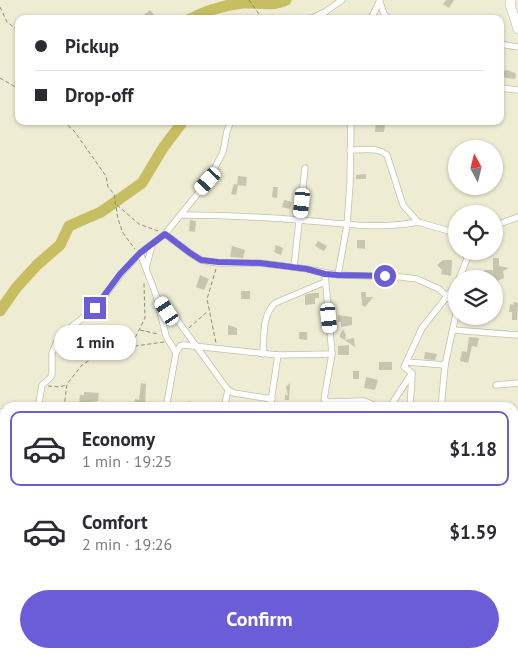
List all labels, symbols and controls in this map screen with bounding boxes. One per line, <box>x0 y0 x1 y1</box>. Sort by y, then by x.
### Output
text: Pickup <box>65 34 119 58</box>
text: Drop-off <box>65 83 133 107</box>
north arrow <box>448 140 502 195</box>
map controls <box>448 140 503 325</box>
car <box>192 165 223 197</box>
car <box>292 187 311 219</box>
button: locate <box>448 205 503 260</box>
route start <box>374 265 396 287</box>
button: layers <box>448 270 503 325</box>
car <box>152 294 181 328</box>
route end <box>84 297 106 319</box>
car <box>319 302 338 334</box>
callout: 1 min <box>54 326 136 360</box>
text: 1 min <box>75 332 115 352</box>
icon: car <box>22 426 67 471</box>
text: Economy <box>82 427 155 451</box>
text: $1.18 <box>449 437 497 461</box>
text: 1 min · 19:25 <box>82 451 172 471</box>
icon: car <box>22 509 67 554</box>
text: Comfort <box>82 510 148 534</box>
text: $1.59 <box>449 520 497 544</box>
text: 2 min · 19:26 <box>82 534 172 554</box>
button: Confirm <box>20 590 499 648</box>

